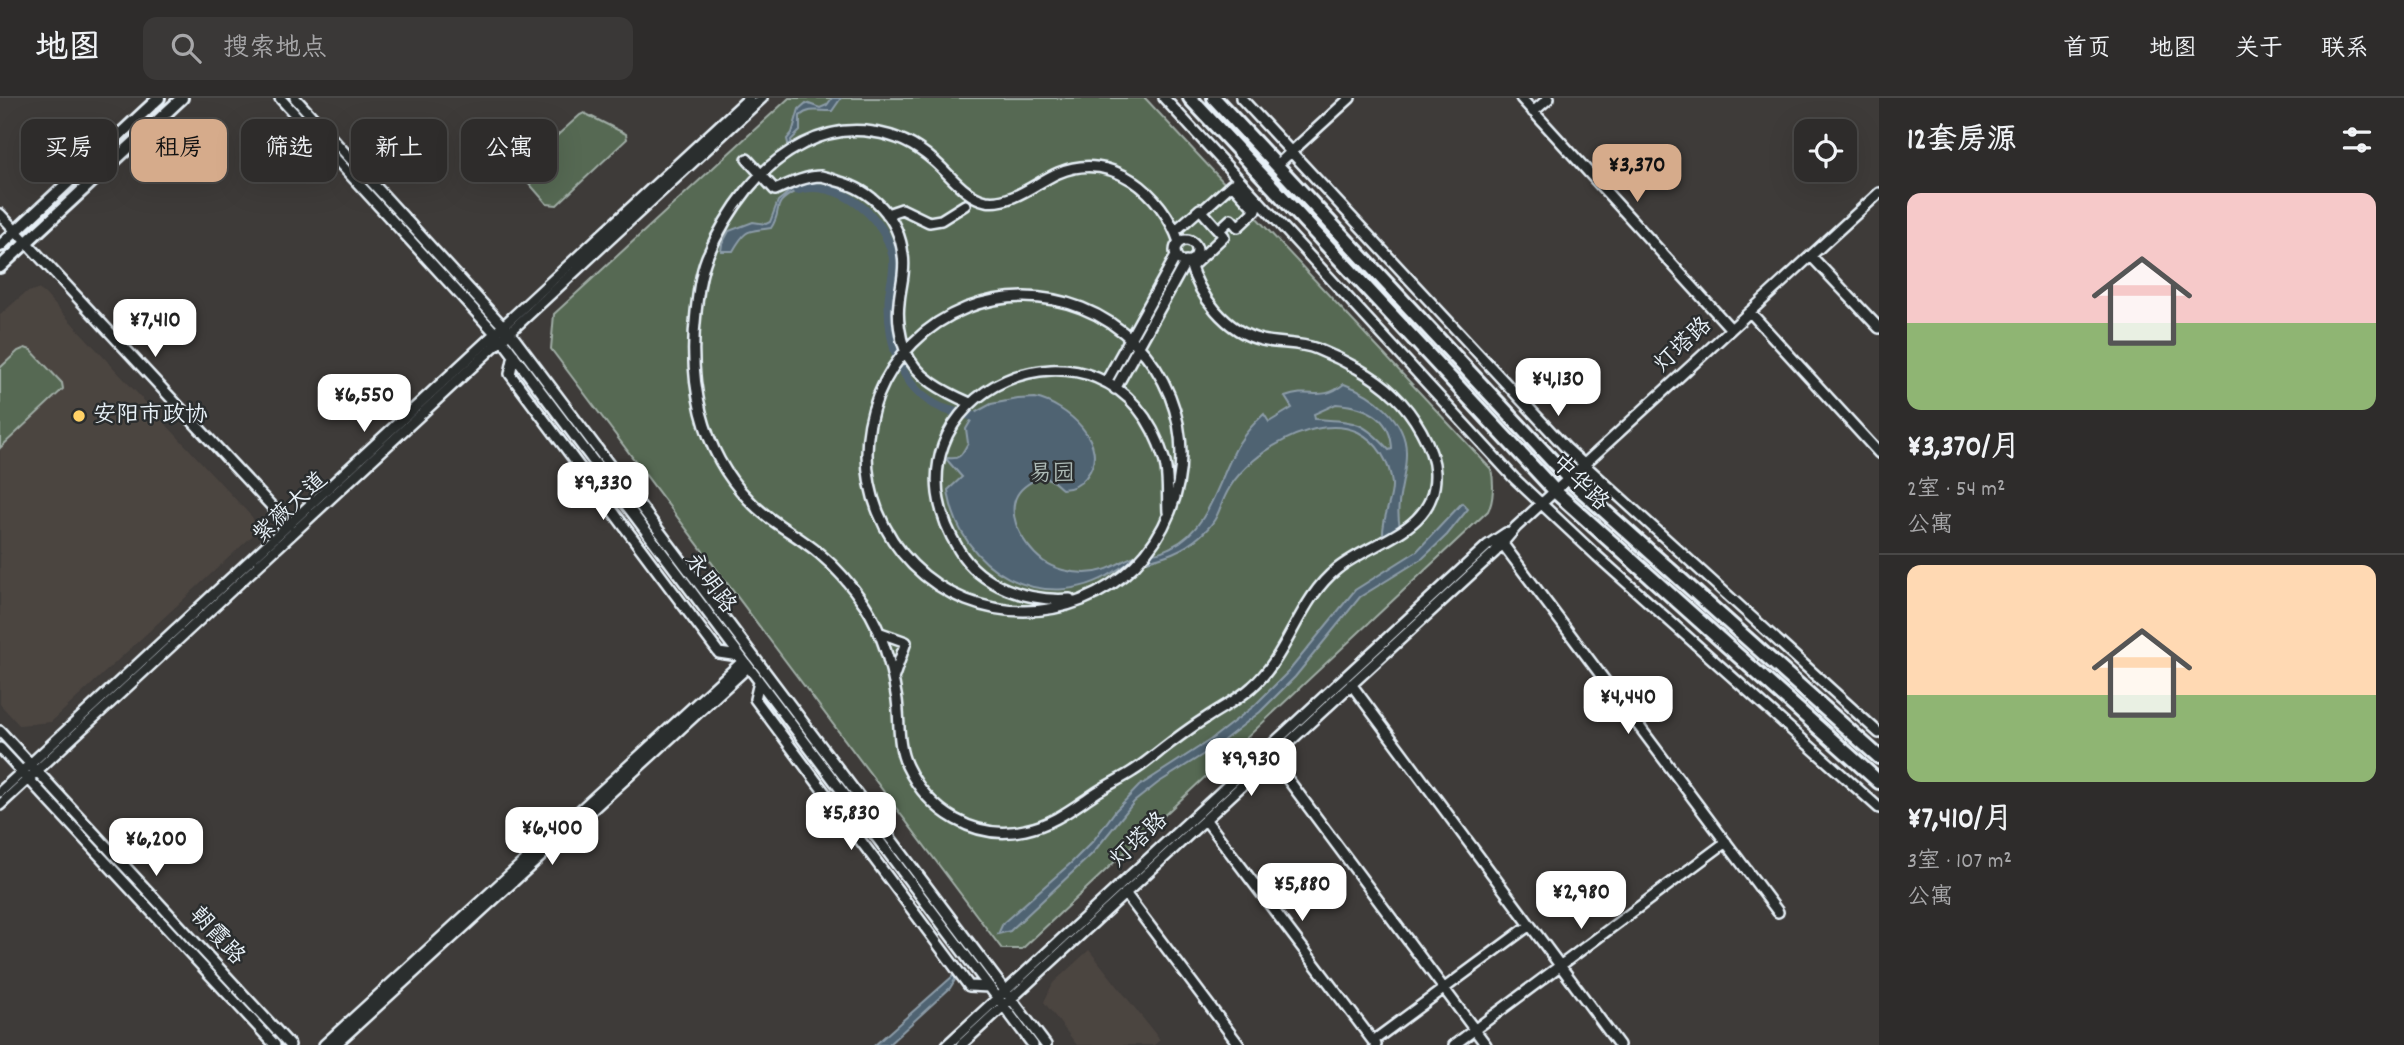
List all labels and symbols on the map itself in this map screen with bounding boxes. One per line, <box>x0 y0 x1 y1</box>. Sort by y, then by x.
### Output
pin: ¥3,370 <box>1580 144 1694 204</box>
pin: ¥7,410 <box>98 300 212 359</box>
street label: 灯塔路 <box>1648 310 1720 382</box>
pin: ¥4,130 <box>1501 358 1615 418</box>
pin: ¥6,550 <box>307 374 421 434</box>
place label: 安阳市政协 <box>93 400 208 433</box>
marker: 安阳市政协 <box>71 408 87 424</box>
street label: 中华路 <box>1543 448 1615 520</box>
park label: 易园 <box>1029 459 1075 492</box>
pin: ¥9,330 <box>546 462 660 522</box>
street label: 紫薇大道 <box>246 466 336 552</box>
street label: 永明路 <box>675 547 743 621</box>
pin: ¥4,440 <box>1571 676 1685 736</box>
pin: ¥9,930 <box>1194 738 1308 798</box>
pin: ¥5,830 <box>794 792 908 852</box>
street label: 灯塔路 <box>1104 805 1176 877</box>
pin: ¥6,400 <box>495 808 609 867</box>
pin: ¥6,200 <box>99 818 213 878</box>
pin: ¥5,880 <box>1245 864 1359 923</box>
pin: ¥2,980 <box>1524 872 1638 931</box>
street label: 朝霞路 <box>180 901 252 973</box>

